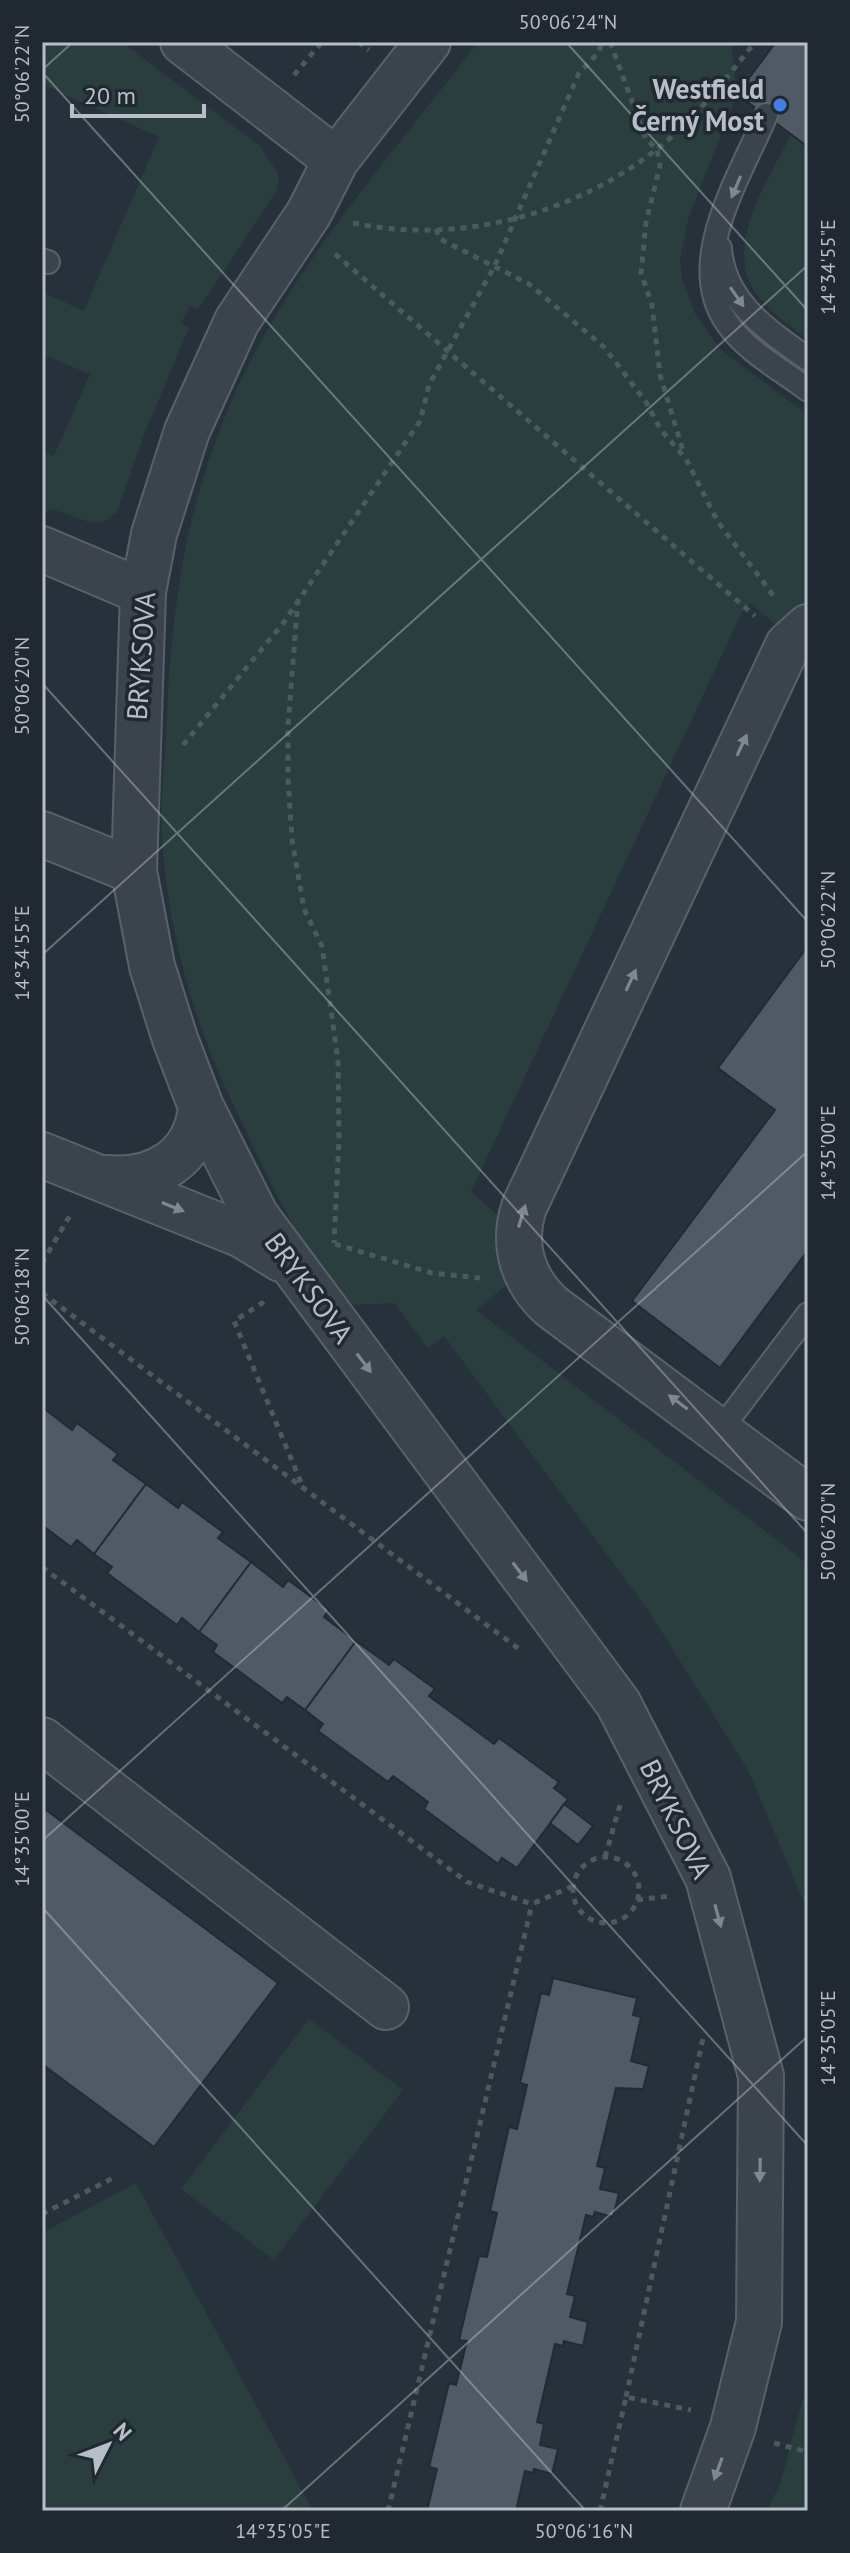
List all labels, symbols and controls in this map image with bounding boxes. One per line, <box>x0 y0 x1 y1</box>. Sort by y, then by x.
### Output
text: 50°06'24"N <box>519 9 617 35</box>
text: 50°06'22"N <box>9 25 35 123</box>
scale bar <box>72 68 204 118</box>
place label: Westfield Černý Most <box>632 70 764 139</box>
text: 20 m <box>84 80 136 111</box>
marker: Westfield Černý Most <box>771 96 789 114</box>
one-way arrow <box>729 175 742 199</box>
text: 14°34'55"E <box>815 219 841 315</box>
one-way arrow <box>729 286 744 307</box>
street label: BRYKSOVA <box>118 590 163 721</box>
text: 50°06'20"N <box>9 637 35 735</box>
one-way arrow <box>735 733 749 757</box>
text: 50°06'22"N <box>815 871 841 969</box>
text: 14°34'55"E <box>9 905 35 1001</box>
one-way arrow <box>624 968 638 992</box>
text: 14°35'00"E <box>815 1105 841 1201</box>
one-way arrow <box>161 1200 185 1213</box>
one-way arrow <box>516 1204 529 1228</box>
street label: BRYKSOVA <box>257 1225 362 1351</box>
text: 50°06'18"N <box>9 1248 35 1346</box>
one-way arrow <box>356 1353 372 1374</box>
one-way arrow <box>668 1394 688 1410</box>
text: 50°06'20"N <box>815 1483 841 1581</box>
one-way arrow <box>511 1562 527 1582</box>
street label: BRYKSOVA <box>632 1753 721 1885</box>
text: 14°35'00"E <box>9 1791 35 1887</box>
one-way arrow <box>713 1903 725 1928</box>
text: 14°35'05"E <box>815 1990 841 2086</box>
one-way arrow <box>754 2158 767 2183</box>
north arrow <box>68 2405 148 2485</box>
text: N <box>108 2417 138 2446</box>
one-way arrow <box>711 2457 724 2481</box>
text: 14°35'05"E <box>235 2518 331 2544</box>
text: 50°06'16"N <box>535 2518 633 2544</box>

